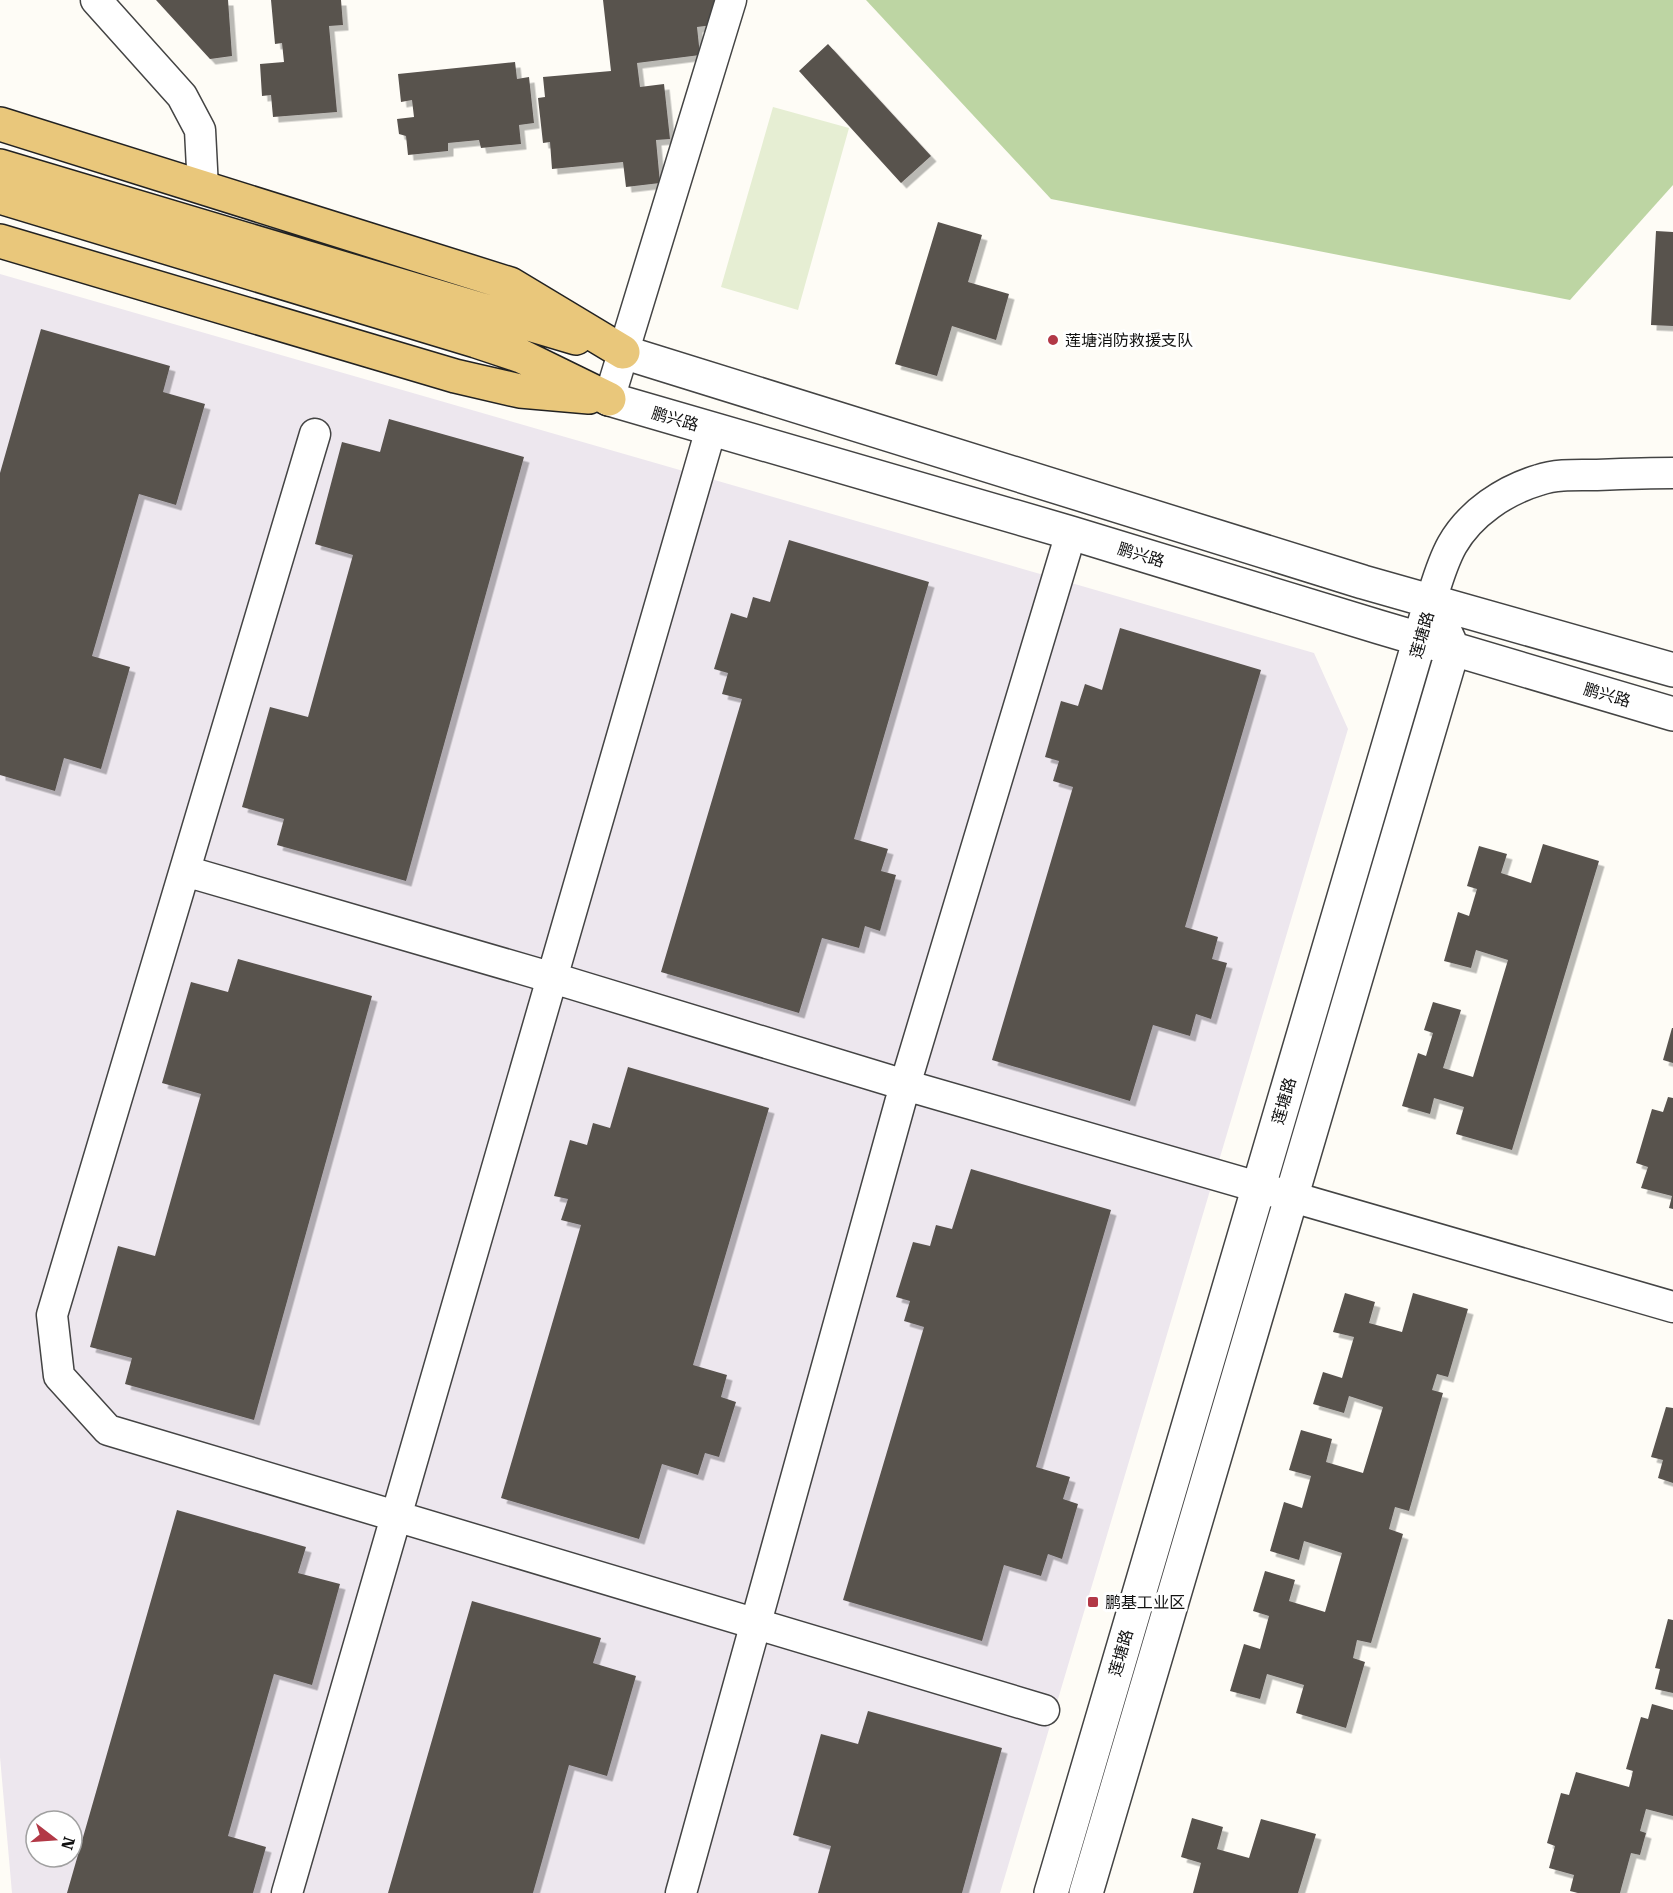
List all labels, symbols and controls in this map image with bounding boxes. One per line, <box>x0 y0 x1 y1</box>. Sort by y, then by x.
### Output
place label: 莲塘消防救援支队 <box>1065 331 1193 350</box>
marker: 莲塘消防救援支队 <box>1046 333 1060 347</box>
street label: 鹏兴路 <box>649 403 701 435</box>
street label: 鹏兴路 <box>1115 539 1167 571</box>
street label: 莲塘路 <box>1406 609 1438 661</box>
street label: 鹏兴路 <box>1581 679 1633 711</box>
street label: 莲塘路 <box>1268 1075 1300 1127</box>
place label: 鹏基工业区 <box>1105 1593 1185 1612</box>
marker: 鹏基工业区 <box>1086 1595 1100 1609</box>
street label: 莲塘路 <box>1105 1627 1137 1679</box>
north arrow <box>24 1809 84 1869</box>
text: N <box>57 1835 79 1852</box>

